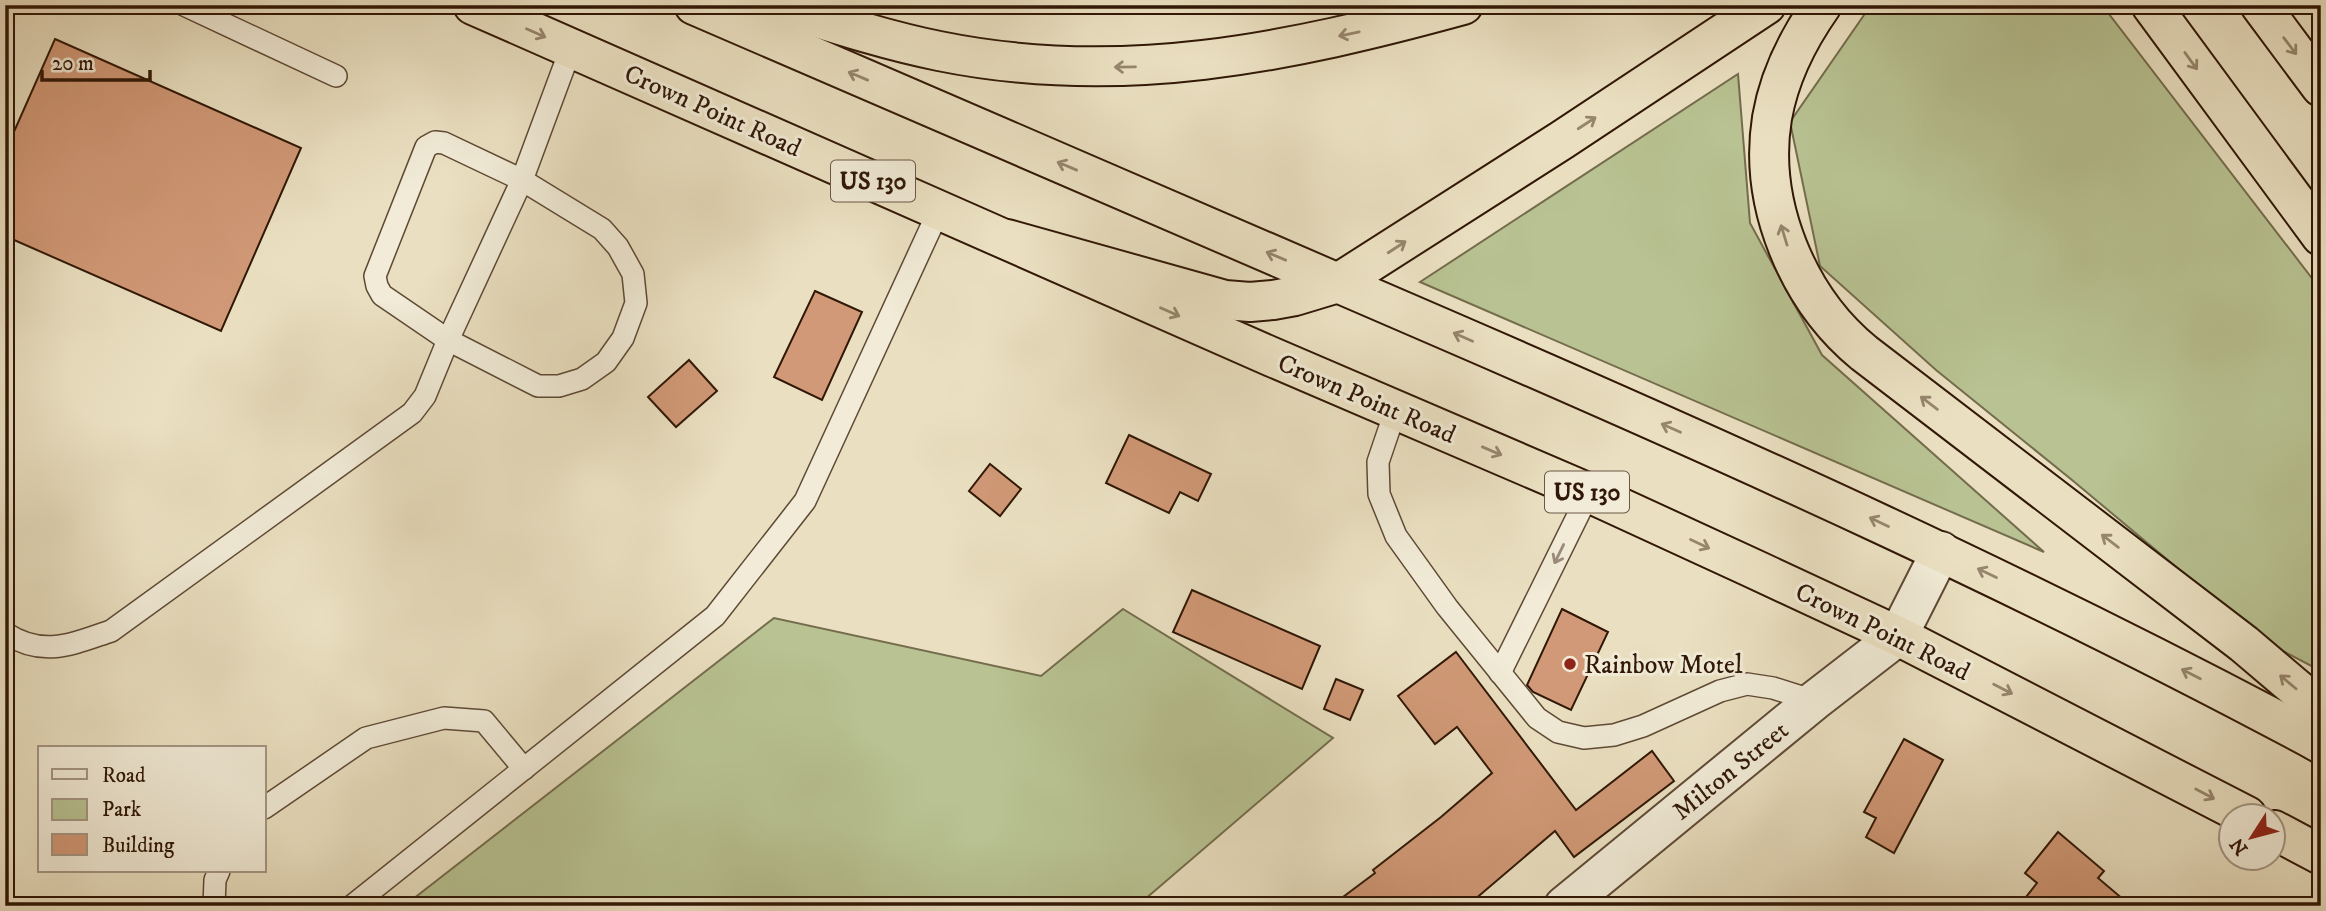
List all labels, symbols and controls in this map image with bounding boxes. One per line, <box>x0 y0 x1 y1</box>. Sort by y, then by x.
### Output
one-way arrow <box>525 27 546 40</box>
one-way arrow <box>1338 27 1361 41</box>
one-way arrow <box>2283 36 2298 55</box>
scale bar <box>42 38 150 82</box>
text: 20 m <box>52 51 94 77</box>
one-way arrow <box>2184 51 2198 70</box>
street label: Crown Point Road <box>619 58 806 165</box>
one-way arrow <box>1114 60 1137 73</box>
one-way arrow <box>848 69 869 82</box>
one-way arrow <box>1577 116 1597 130</box>
one-way arrow <box>1056 159 1078 172</box>
road number: US 130 <box>831 160 915 202</box>
one-way arrow <box>1776 224 1789 246</box>
one-way arrow <box>1386 240 1406 254</box>
one-way arrow <box>1265 249 1287 262</box>
one-way arrow <box>1159 306 1180 319</box>
one-way arrow <box>1453 330 1474 343</box>
street label: Crown Point Road <box>1272 347 1460 452</box>
one-way arrow <box>1920 395 1938 410</box>
one-way arrow <box>1661 421 1683 434</box>
one-way arrow <box>1481 445 1503 458</box>
road number: US 130 <box>1545 472 1629 512</box>
one-way arrow <box>1869 515 1890 528</box>
one-way arrow <box>2101 533 2119 548</box>
one-way arrow <box>1689 538 1710 551</box>
one-way arrow <box>1551 543 1565 564</box>
one-way arrow <box>1977 566 1998 579</box>
street label: Crown Point Road <box>1790 576 1975 689</box>
place label: Rainbow Motel <box>1584 649 1743 682</box>
marker: Rainbow Motel <box>1562 656 1578 672</box>
one-way arrow <box>2181 667 2201 681</box>
one-way arrow <box>2280 674 2298 689</box>
one-way arrow <box>1992 683 2013 697</box>
street label: Milton Street <box>1666 714 1796 828</box>
legend <box>38 746 266 872</box>
text: Road <box>102 763 146 789</box>
one-way arrow <box>2194 788 2215 801</box>
text: Park <box>102 797 142 823</box>
north arrow <box>2218 802 2288 872</box>
text: Building <box>102 833 175 859</box>
text: N <box>2225 833 2253 859</box>

